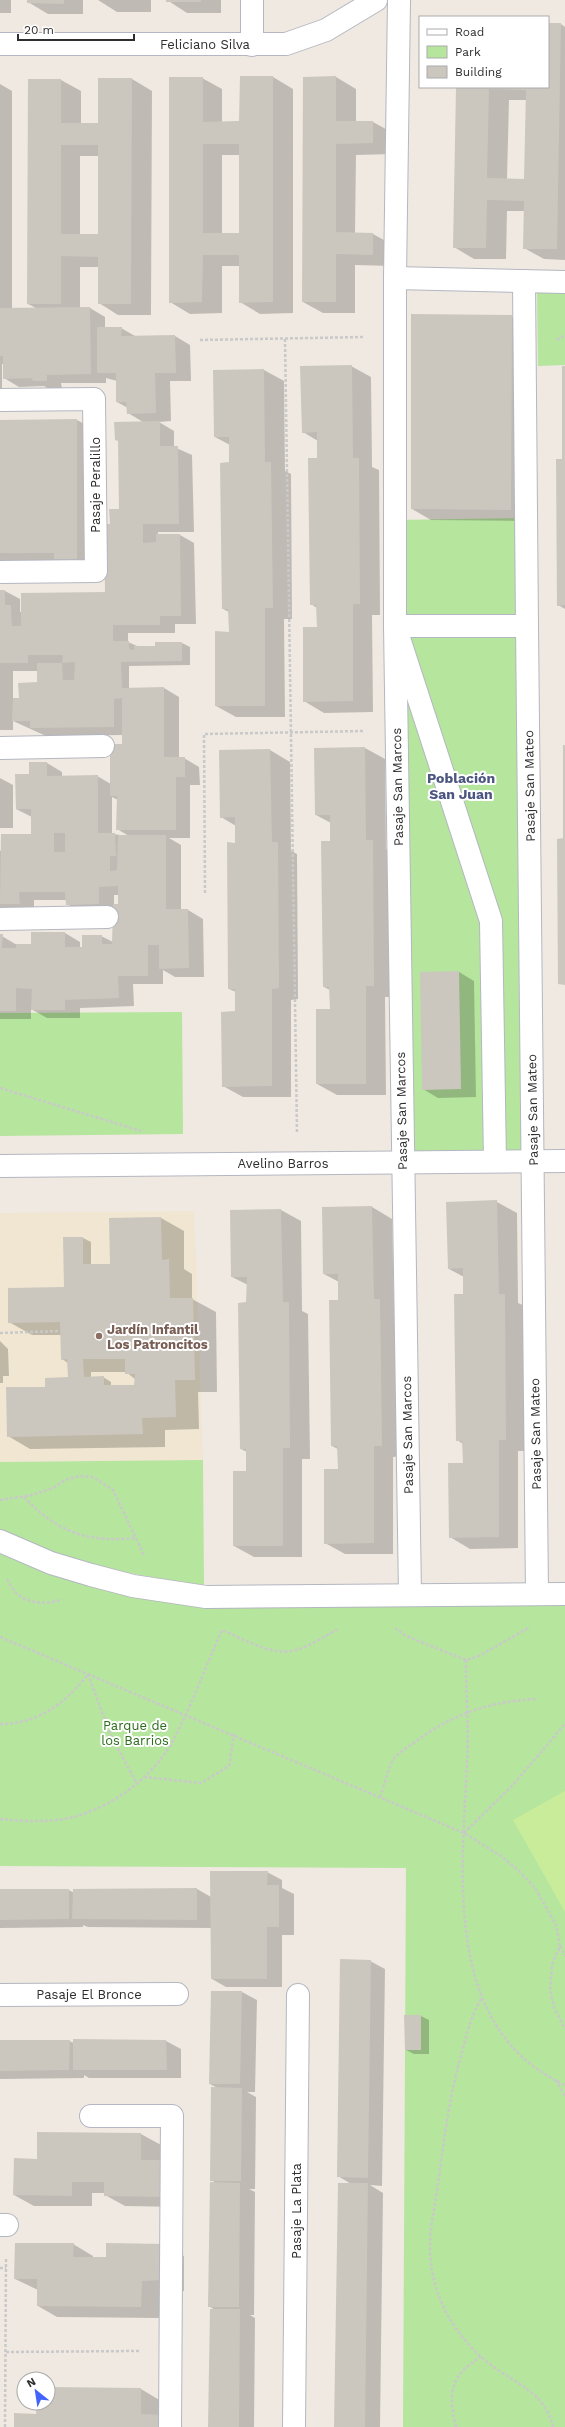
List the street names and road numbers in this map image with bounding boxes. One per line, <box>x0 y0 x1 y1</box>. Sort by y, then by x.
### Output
street label: Feliciano Silva <box>160 37 251 52</box>
street label: Pasaje Peralillo <box>88 437 103 533</box>
street label: Pasaje San Marcos <box>389 728 406 846</box>
street label: Pasaje San Mateo <box>521 730 538 842</box>
street label: Pasaje San Marcos <box>393 1052 410 1170</box>
street label: Pasaje San Mateo <box>524 1054 541 1166</box>
street label: Avelino Barros <box>237 1156 329 1171</box>
street label: Pasaje San Marcos <box>399 1376 416 1494</box>
street label: Pasaje San Mateo <box>527 1378 544 1490</box>
street label: Pasaje El Bronce <box>36 1987 142 2002</box>
street label: Pasaje La Plata <box>289 2162 304 2259</box>

